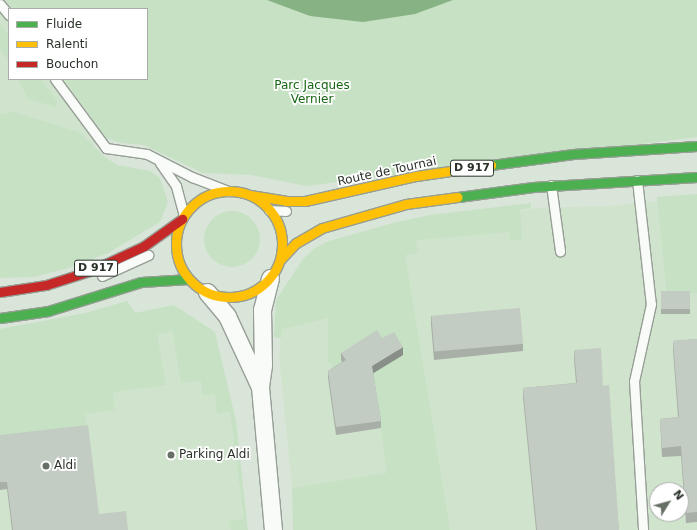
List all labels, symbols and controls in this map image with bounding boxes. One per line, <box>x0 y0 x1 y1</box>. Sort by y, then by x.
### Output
legend <box>8 8 148 80</box>
text: Fluide <box>46 17 82 31</box>
text: Ralenti <box>46 37 88 51</box>
text: Bouchon <box>46 57 98 71</box>
park label: Parc Jacques Vernier <box>274 79 350 107</box>
street label: Route de Tournai <box>336 154 438 190</box>
road number: D 917 <box>450 159 494 177</box>
road number: D 917 <box>74 259 118 277</box>
place label: Parking Aldi <box>179 448 250 462</box>
marker: Parking Aldi <box>166 450 176 460</box>
place label: Aldi <box>54 459 76 473</box>
marker: Aldi <box>41 461 51 471</box>
north arrow <box>649 482 689 522</box>
text: N <box>670 487 686 503</box>

